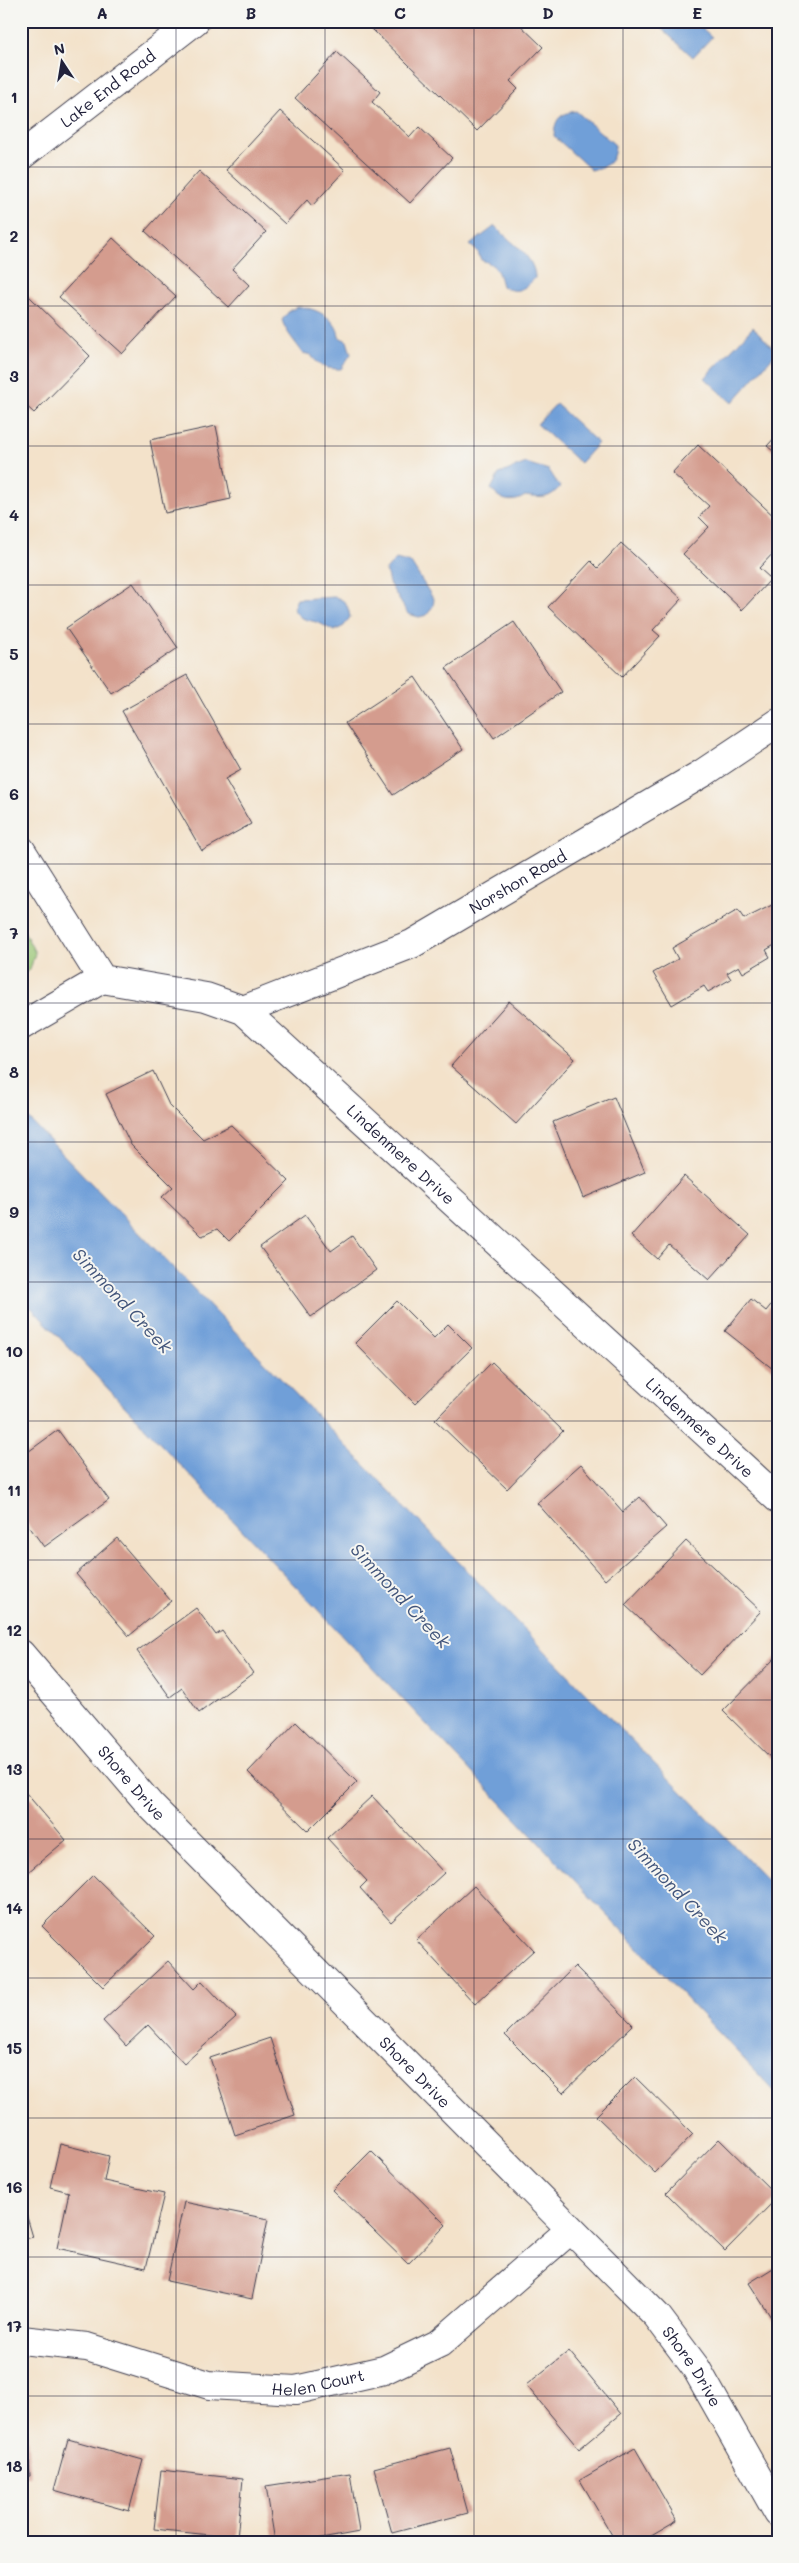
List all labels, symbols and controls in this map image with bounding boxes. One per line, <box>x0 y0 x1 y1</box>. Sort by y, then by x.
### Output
text: A <box>96 2 108 23</box>
text: B <box>246 2 256 23</box>
text: C <box>394 2 406 23</box>
text: D <box>542 2 554 23</box>
text: E <box>692 2 702 23</box>
north arrow <box>38 38 88 88</box>
text: N <box>52 38 66 59</box>
street label: Lake End Road <box>56 45 160 132</box>
text: 1 <box>10 86 18 107</box>
text: 2 <box>10 225 19 246</box>
text: 3 <box>9 365 19 386</box>
text: 4 <box>9 504 19 525</box>
text: 5 <box>9 643 19 664</box>
text: 6 <box>9 783 19 804</box>
street label: Norshon Road <box>465 845 570 918</box>
text: 7 <box>10 922 19 943</box>
text: 8 <box>9 1061 19 1082</box>
street label: Lindenmere Drive <box>343 1099 460 1209</box>
text: 9 <box>9 1201 19 1222</box>
water label: Simmond Creek <box>68 1242 178 1359</box>
text: 10 <box>5 1340 23 1361</box>
street label: Lindenmere Drive <box>642 1372 759 1482</box>
text: 11 <box>7 1479 21 1500</box>
water label: Simmond Creek <box>346 1537 456 1654</box>
text: 12 <box>6 1619 22 1640</box>
street label: Shore Drive <box>94 1741 170 1825</box>
text: 13 <box>6 1758 23 1779</box>
water label: Simmond Creek <box>623 1832 733 1949</box>
text: 14 <box>5 1897 23 1918</box>
street label: Shore Drive <box>375 2031 456 2112</box>
text: 15 <box>6 2037 22 2058</box>
text: 16 <box>6 2176 23 2197</box>
text: 17 <box>6 2315 22 2336</box>
street label: Shore Drive <box>658 2321 727 2410</box>
street label: Helen Court <box>271 2364 366 2400</box>
text: 18 <box>5 2455 23 2476</box>

